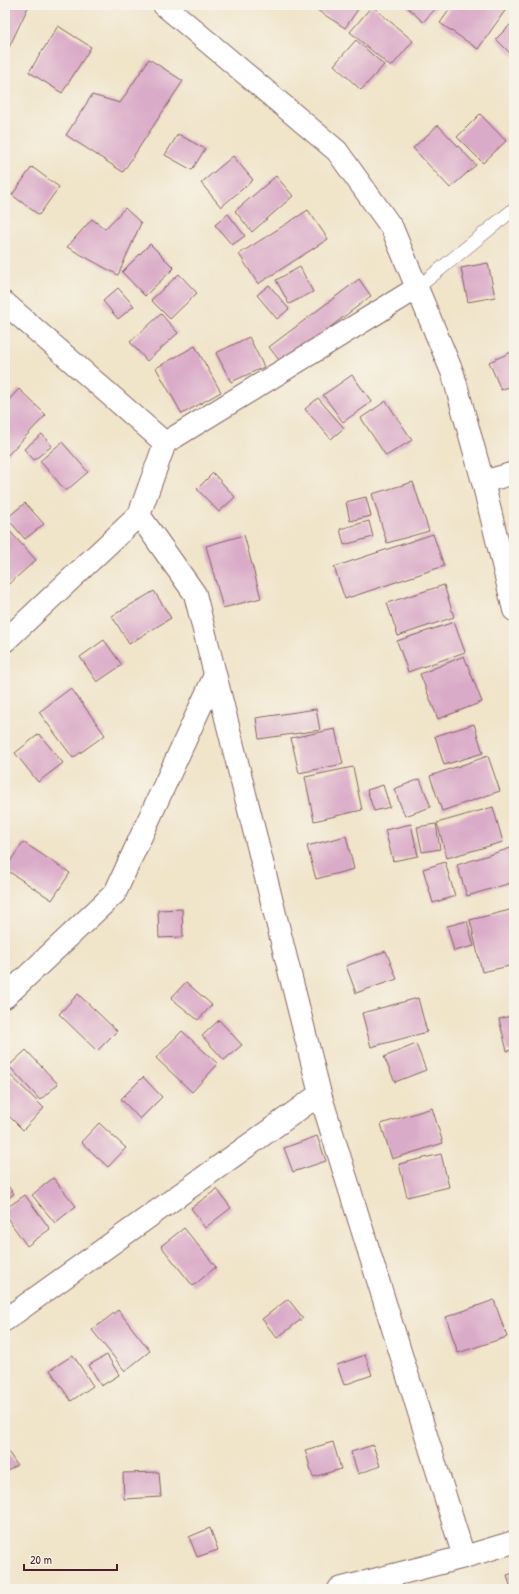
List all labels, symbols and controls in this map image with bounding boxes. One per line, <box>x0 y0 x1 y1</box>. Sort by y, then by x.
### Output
scale bar <box>24 1546 117 1572</box>
text: 20 m <box>30 1551 52 1568</box>

